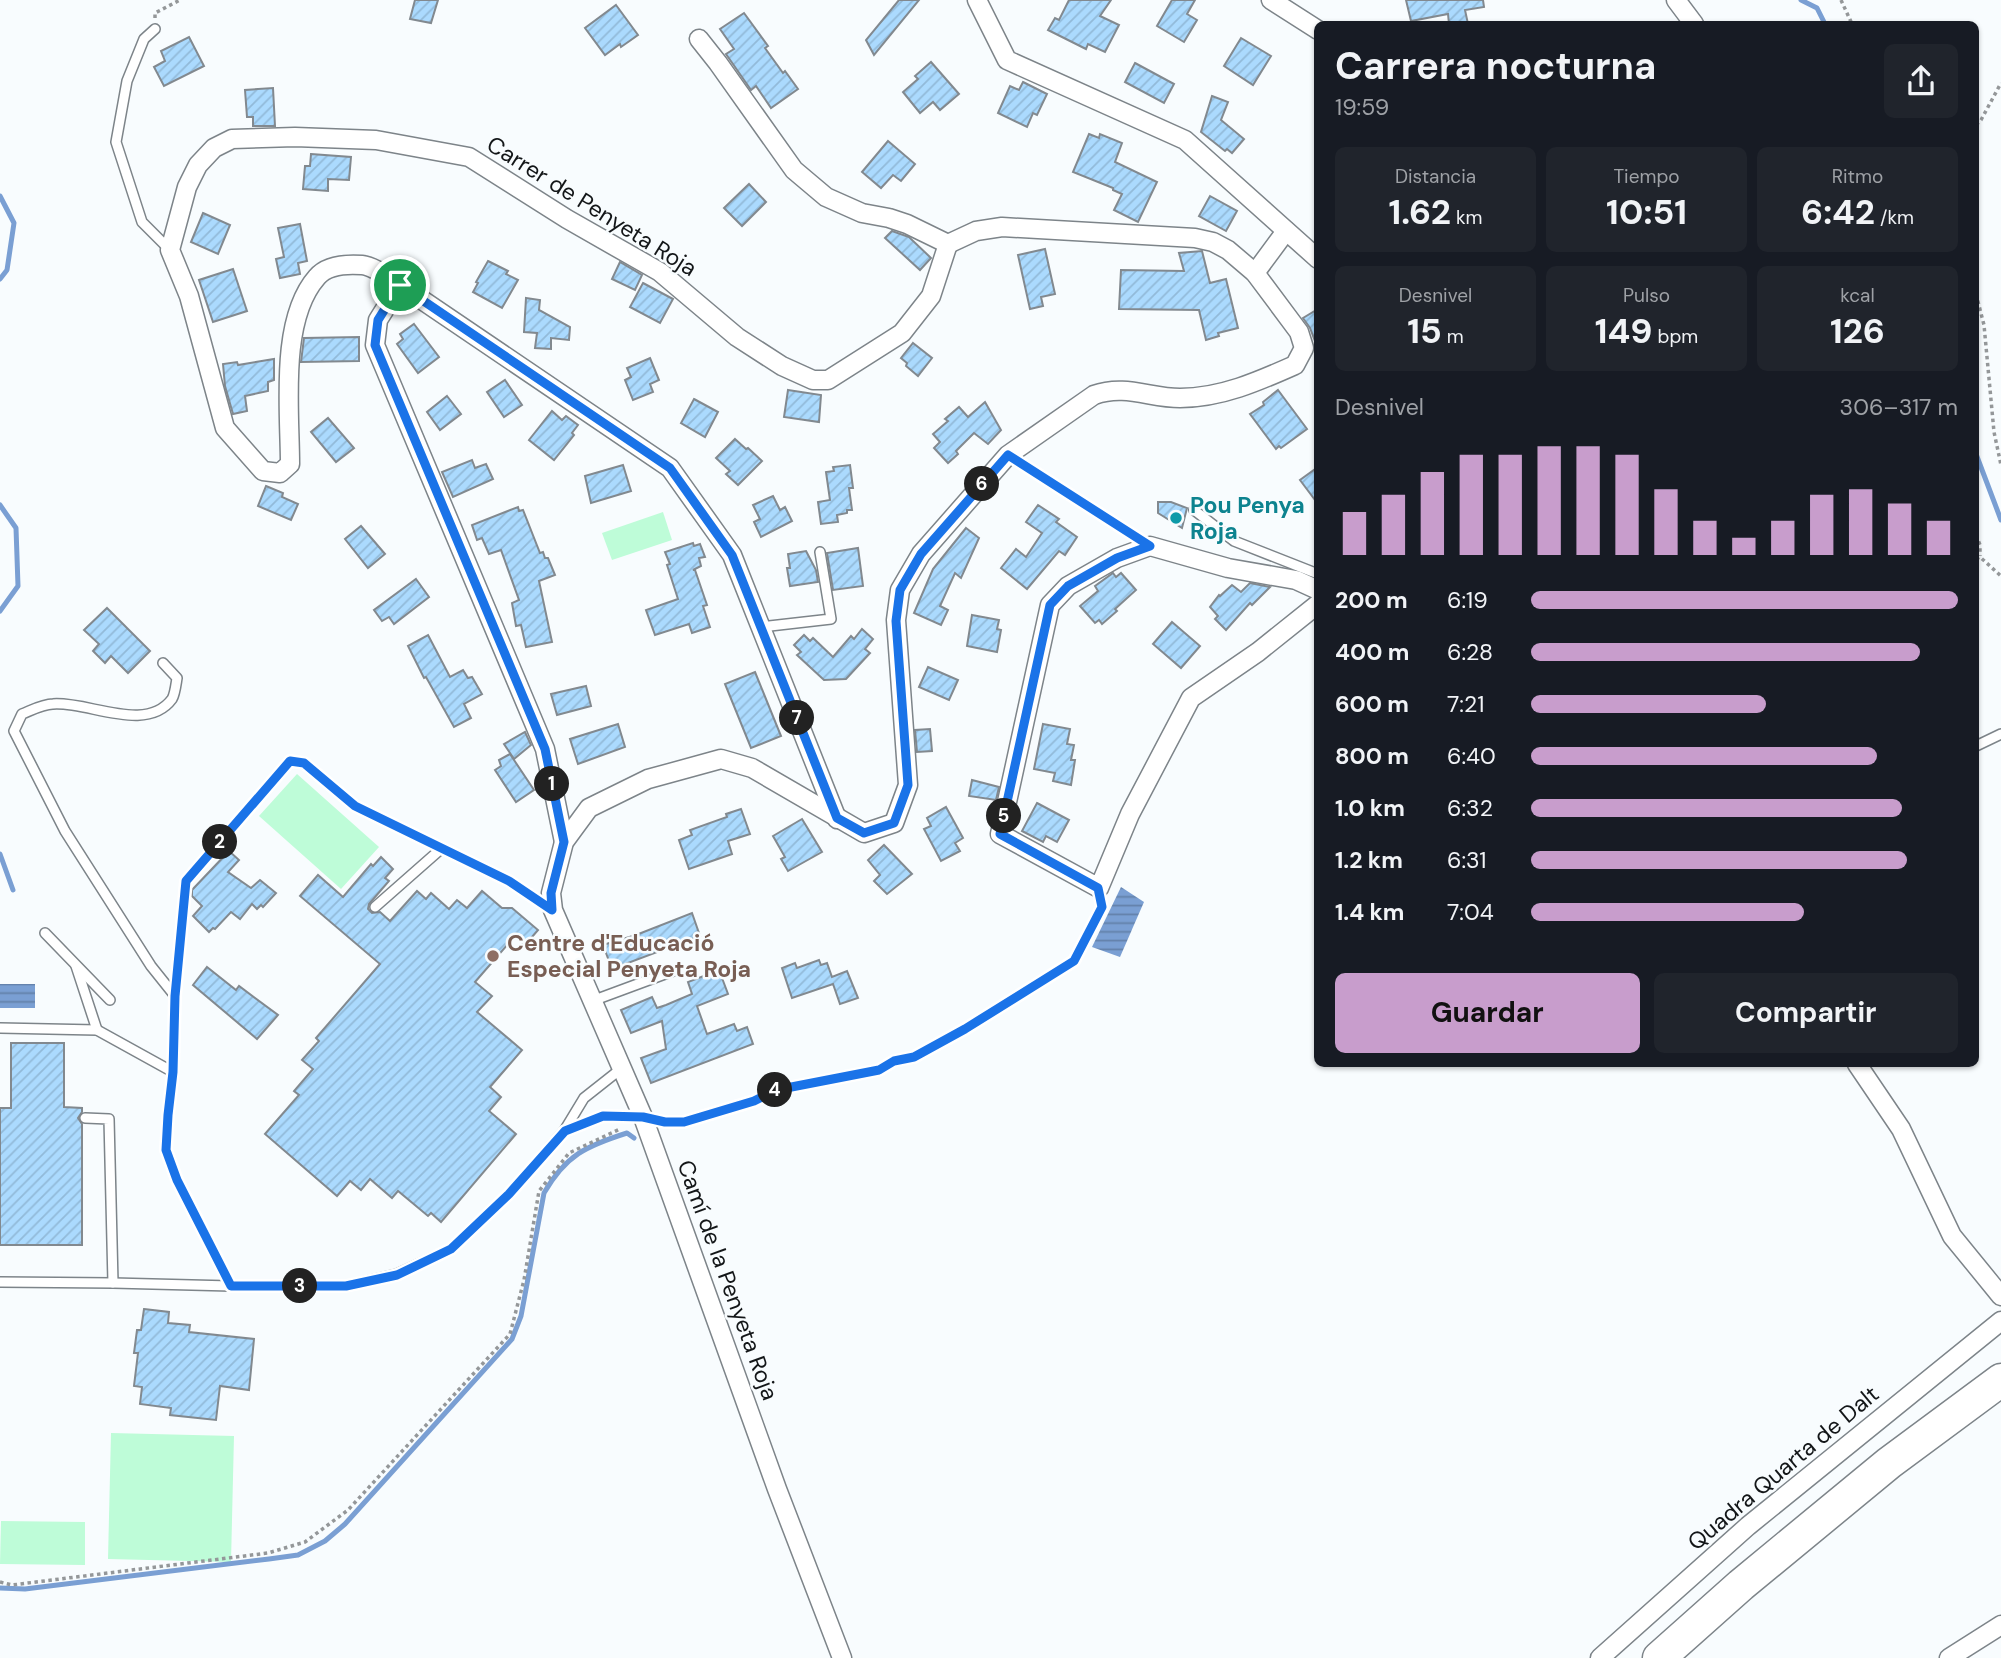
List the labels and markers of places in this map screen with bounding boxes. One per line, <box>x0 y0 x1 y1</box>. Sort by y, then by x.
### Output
pin <box>370 255 430 315</box>
pin: 6 <box>964 466 1000 502</box>
place label: Pou Penya Roja <box>1190 490 1305 546</box>
marker: Pou Penya Roja <box>1168 510 1184 526</box>
pin: 7 <box>780 700 814 736</box>
pin: 1 <box>534 766 570 802</box>
pin: 5 <box>986 798 1021 834</box>
pin: 2 <box>202 824 238 860</box>
place label: Centre d'Educació Especial Penyeta Roja <box>507 928 751 984</box>
marker: Centre d'Educació Especial Penyeta Roja <box>485 948 501 964</box>
pin: 4 <box>758 1072 792 1108</box>
pin: 3 <box>282 1268 318 1304</box>

